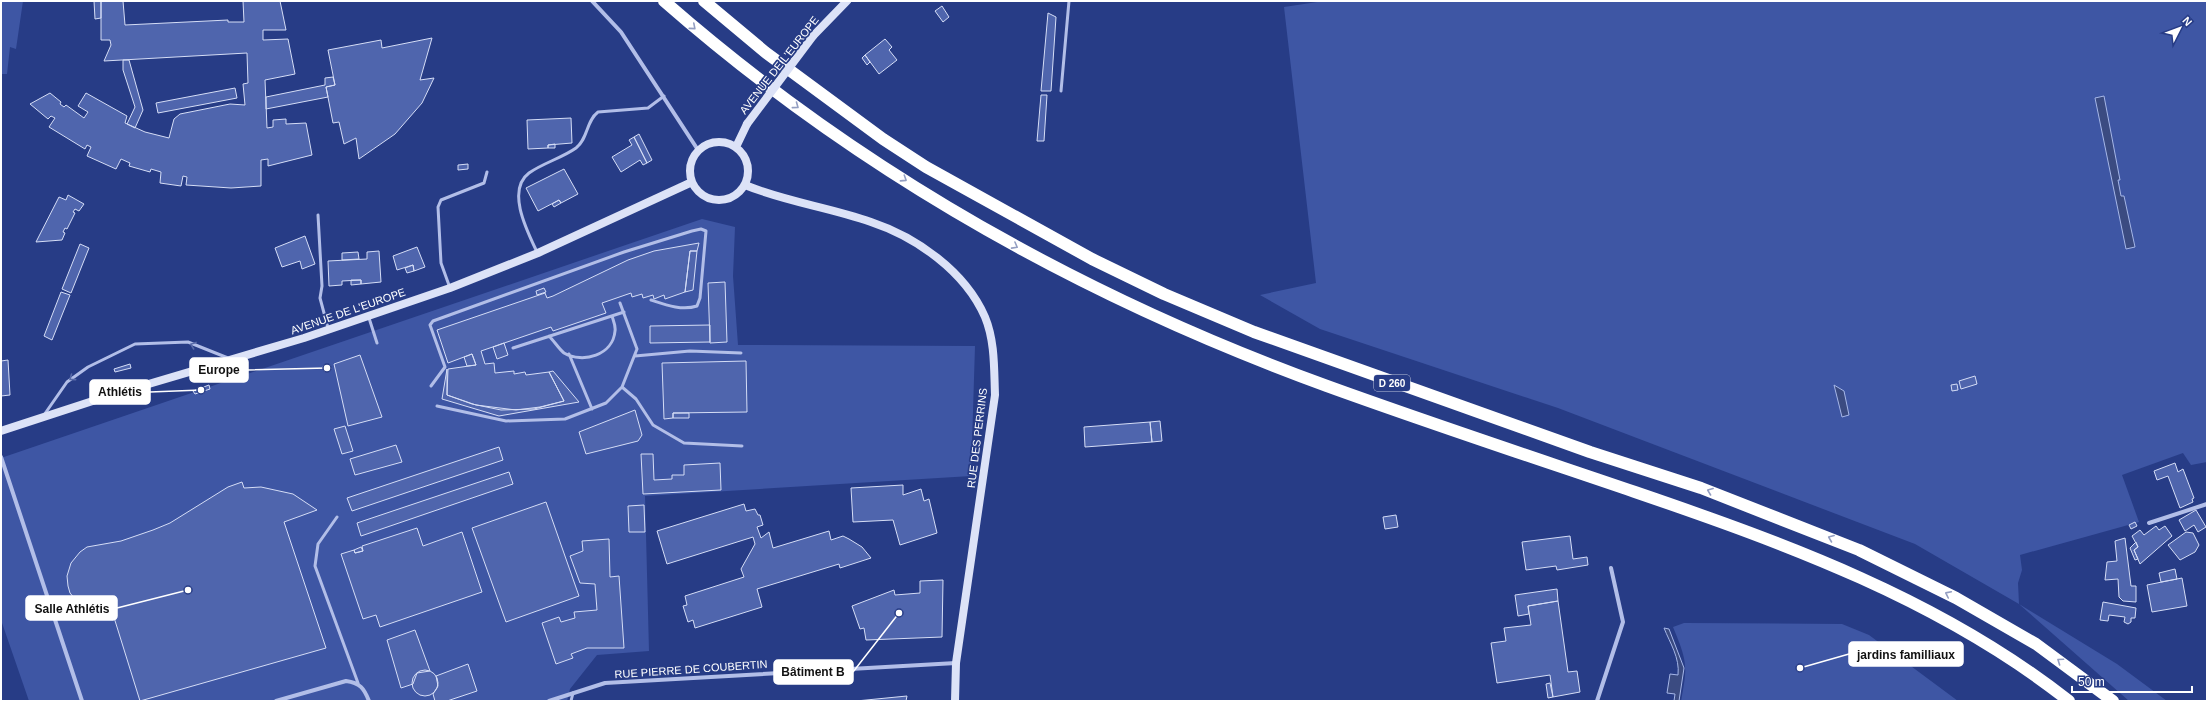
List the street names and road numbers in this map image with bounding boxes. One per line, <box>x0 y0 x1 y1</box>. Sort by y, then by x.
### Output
street label: AVENUE DE L'EUROPE <box>737 14 821 116</box>
street label: AVENUE DE L'EUROPE <box>289 286 407 336</box>
road number: D 260 <box>1374 375 1410 391</box>
street label: RUE DES PERRINS <box>965 387 989 489</box>
street label: RUE PIERRE DE COUBERTIN <box>614 658 768 680</box>

